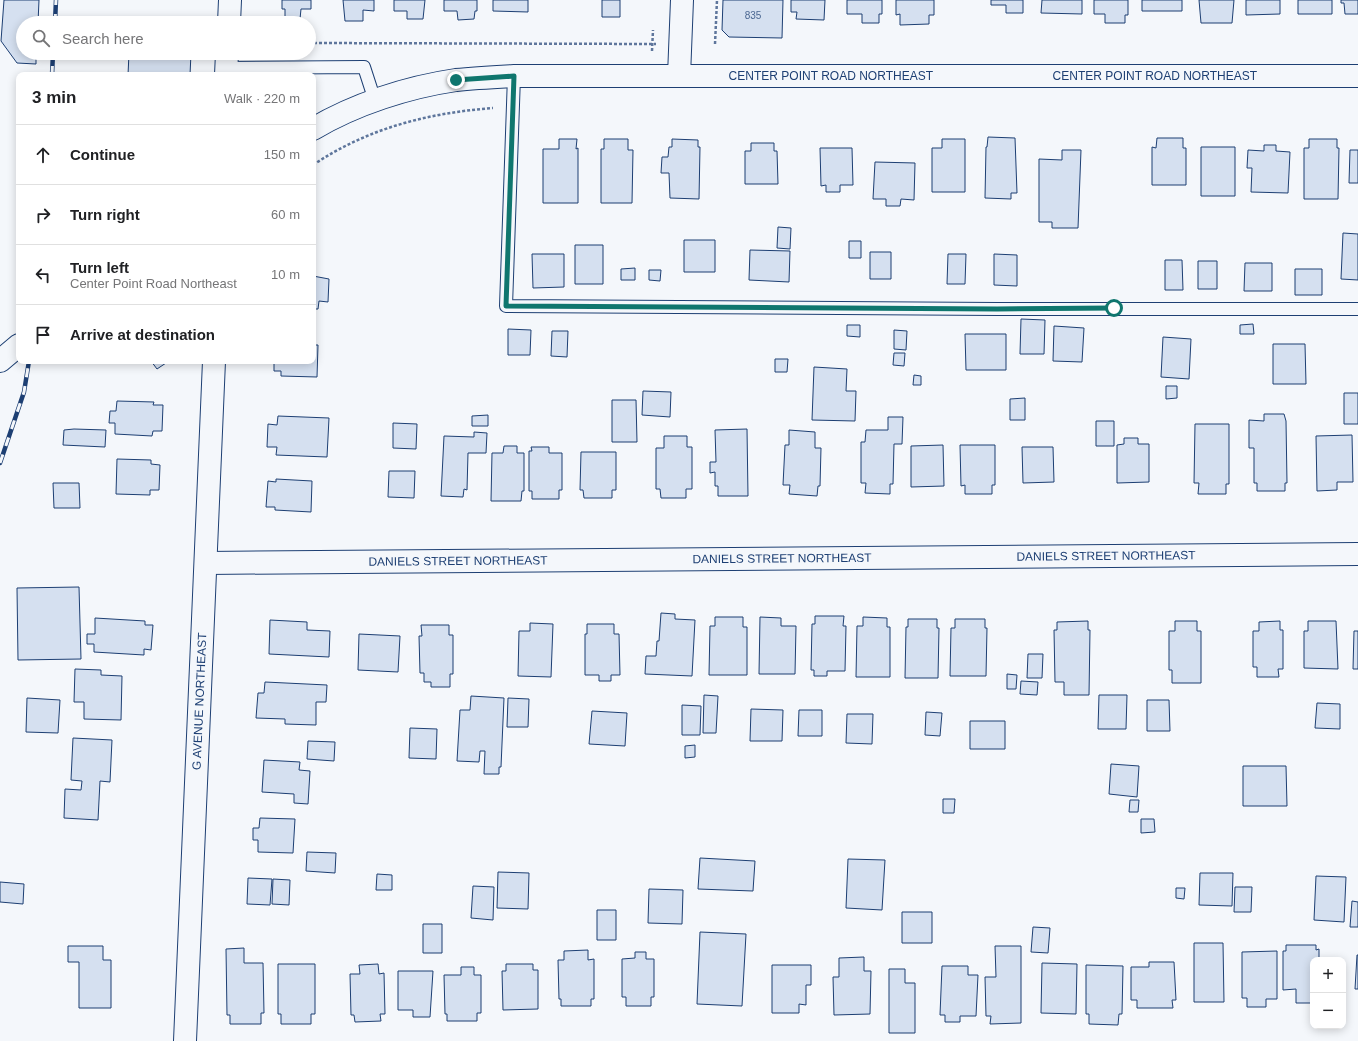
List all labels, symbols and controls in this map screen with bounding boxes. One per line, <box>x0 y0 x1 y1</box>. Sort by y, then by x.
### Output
house number: 835 <box>745 10 762 21</box>
search box <box>16 16 316 60</box>
icon: search <box>30 27 52 49</box>
text: Search here <box>62 30 144 47</box>
street label: CENTER POINT ROAD NORTHEAST <box>729 69 934 83</box>
street label: CENTER POINT ROAD NORTHEAST <box>1053 69 1258 83</box>
route end <box>447 71 465 89</box>
text: 3 min <box>32 88 76 107</box>
text: Walk · 220 m <box>224 91 300 106</box>
icon: ahead <box>32 144 54 166</box>
text: Continue <box>70 146 135 163</box>
text: 150 m <box>264 147 300 162</box>
icon: right <box>32 204 54 226</box>
text: Turn right <box>70 206 140 223</box>
text: 60 m <box>271 207 300 222</box>
text: Turn left <box>70 259 129 276</box>
icon: left <box>32 264 54 286</box>
text: 10 m <box>271 267 300 282</box>
text: Center Point Road Northeast <box>70 276 237 291</box>
route start <box>1105 299 1123 317</box>
icon: arrive <box>32 324 54 346</box>
text: Arrive at destination <box>70 326 215 343</box>
street label: DANIELS STREET NORTHEAST <box>1016 548 1196 564</box>
street label: DANIELS STREET NORTHEAST <box>692 551 872 566</box>
street label: DANIELS STREET NORTHEAST <box>368 553 548 569</box>
street label: G AVENUE NORTHEAST <box>190 632 209 770</box>
map controls <box>1310 957 1346 1029</box>
button: + <box>1310 957 1346 993</box>
button: − <box>1310 993 1346 1029</box>

